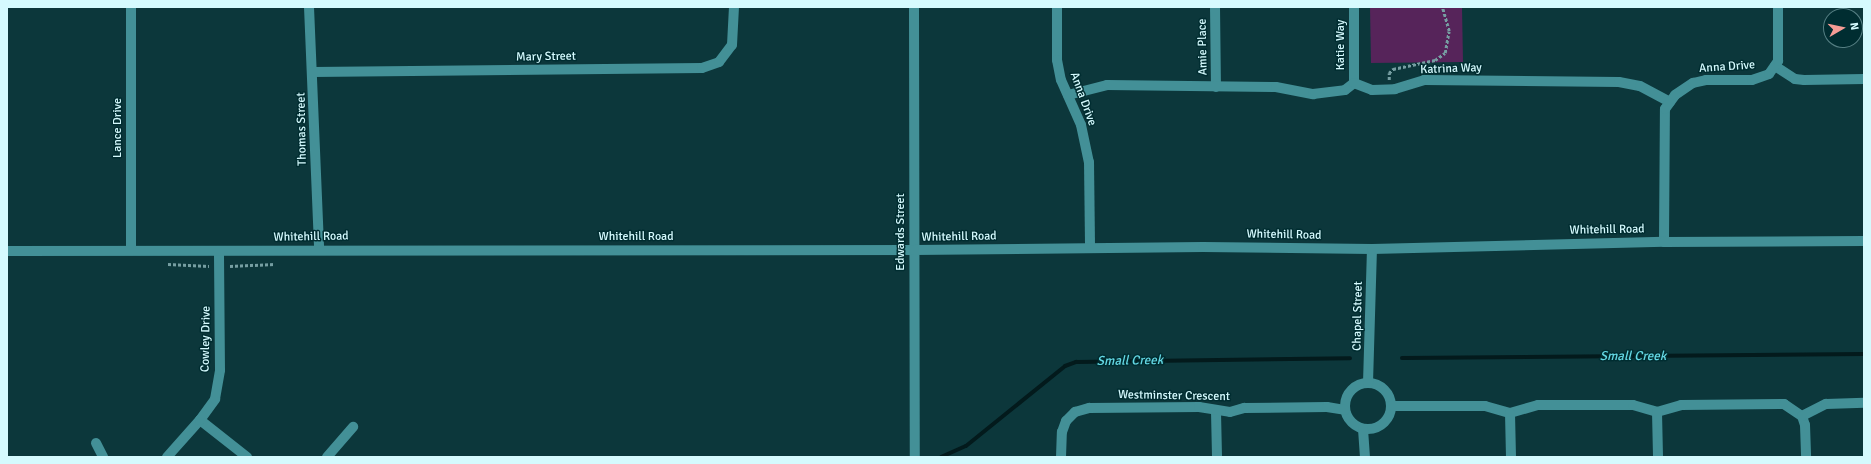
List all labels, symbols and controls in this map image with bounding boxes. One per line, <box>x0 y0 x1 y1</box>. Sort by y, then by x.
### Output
north arrow <box>1823 8 1863 48</box>
street label: Amie Place <box>1195 18 1211 76</box>
street label: Katie Way <box>1334 20 1348 70</box>
text: N <box>1847 21 1861 31</box>
street label: Mary Street <box>516 49 576 65</box>
street label: Anna Drive <box>1699 58 1755 76</box>
street label: Katrina Way <box>1420 61 1482 77</box>
street label: Anna Drive <box>1067 70 1099 128</box>
street label: Thomas Street <box>294 92 310 166</box>
street label: Lance Drive <box>111 98 125 158</box>
street label: Edwards Street <box>894 193 908 271</box>
street label: Whitehill Road <box>1569 222 1645 238</box>
street label: Whitehill Road <box>1246 227 1322 243</box>
street label: Whitehill Road <box>273 229 349 245</box>
street label: Whitehill Road <box>921 229 997 245</box>
street label: Whitehill Road <box>598 230 674 244</box>
street label: Chapel Street <box>1350 281 1366 351</box>
street label: Cowley Drive <box>198 306 214 372</box>
water label: Small Creek <box>1600 348 1666 364</box>
water label: Small Creek <box>1097 353 1163 369</box>
street label: Westminster Crescent <box>1118 388 1230 404</box>

